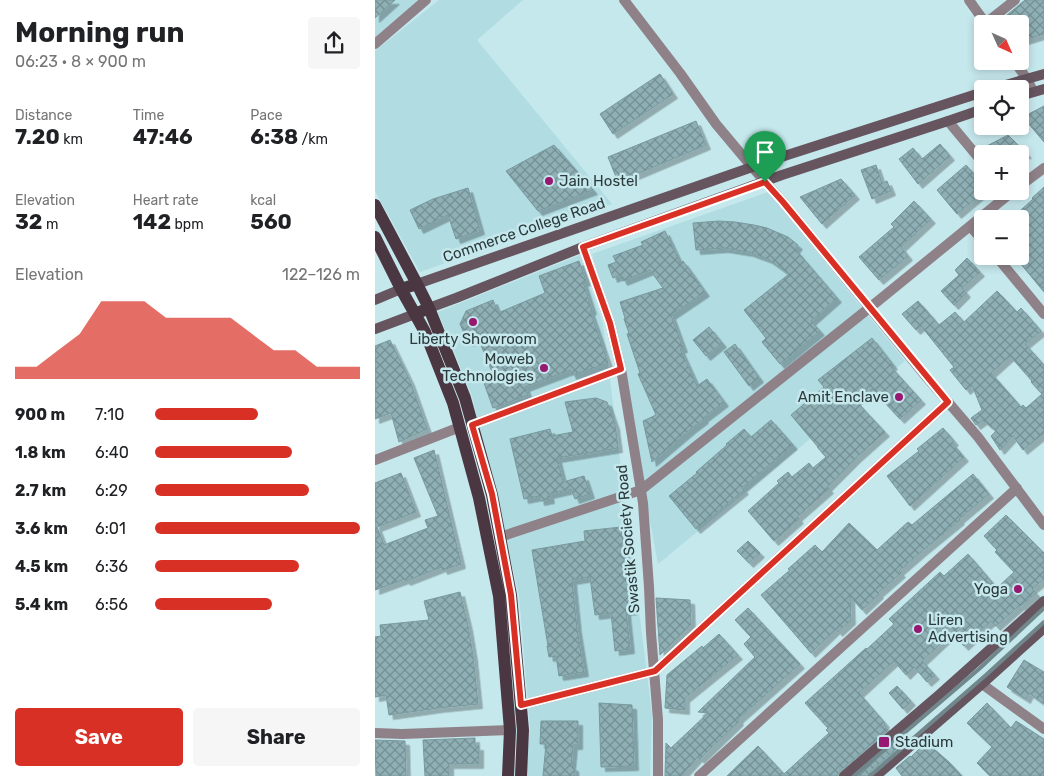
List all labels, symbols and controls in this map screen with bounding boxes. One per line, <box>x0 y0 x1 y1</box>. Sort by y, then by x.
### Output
north arrow <box>974 15 1029 70</box>
map controls <box>974 15 1029 265</box>
text: Morning run <box>15 16 184 49</box>
button: share <box>308 17 360 69</box>
text: 06:23 · 8 × 900 m <box>15 52 146 71</box>
button: locate <box>974 80 1029 135</box>
text: Distance <box>15 107 72 124</box>
text: Time <box>133 107 164 124</box>
text: Pace <box>250 107 282 124</box>
text: 7.20 <box>15 124 60 149</box>
text: 47:46 <box>133 124 193 149</box>
text: 6:38 <box>250 124 298 149</box>
text: km <box>60 131 83 148</box>
text: /km <box>298 131 328 148</box>
pin <box>744 131 786 182</box>
icon: arrive <box>751 138 779 166</box>
button: + <box>974 145 1029 200</box>
place label: Jain Hostel <box>559 172 638 190</box>
marker: Jain Hostel <box>543 175 555 187</box>
text: Elevation <box>15 192 75 209</box>
text: Heart rate <box>133 192 199 209</box>
text: kcal <box>250 192 276 209</box>
street label: Commerce College Road <box>440 194 608 266</box>
text: 32 <box>15 209 43 234</box>
text: 142 <box>133 209 171 234</box>
text: 560 <box>250 209 292 234</box>
button: − <box>974 210 1029 265</box>
text: m <box>43 216 58 233</box>
text: bpm <box>171 216 204 233</box>
text: Elevation <box>15 265 84 284</box>
text: 122–126 m <box>282 265 360 284</box>
marker: Liberty Showroom <box>467 316 479 328</box>
place label: Liberty Showroom <box>409 330 537 348</box>
place label: Moweb Technologies <box>442 350 534 385</box>
marker: Moweb Technologies <box>538 362 550 374</box>
place label: Amit Enclave <box>798 388 889 406</box>
marker: Amit Enclave <box>893 391 905 403</box>
text: 900 m <box>15 405 65 424</box>
text: 7:10 <box>95 405 124 424</box>
text: 1.8 km <box>15 443 66 462</box>
text: 6:40 <box>95 443 129 462</box>
street label: Swastik Society Road <box>613 464 643 614</box>
text: 2.7 km <box>15 481 66 500</box>
text: 6:29 <box>95 481 128 500</box>
text: 3.6 km <box>15 519 68 538</box>
text: 6:01 <box>95 519 126 538</box>
text: 4.5 km <box>15 557 68 576</box>
text: 6:36 <box>95 557 128 576</box>
place label: Yoga <box>974 580 1008 598</box>
marker: Yoga <box>1012 583 1024 595</box>
text: 5.4 km <box>15 595 68 614</box>
text: 6:56 <box>95 595 128 614</box>
place label: Liren Advertising <box>928 611 1008 646</box>
marker: Liren Advertising <box>912 623 924 635</box>
button: Save <box>15 708 183 766</box>
button: Share <box>193 708 360 766</box>
place label: Stadium <box>895 733 953 751</box>
marker: Stadium <box>877 735 891 749</box>

